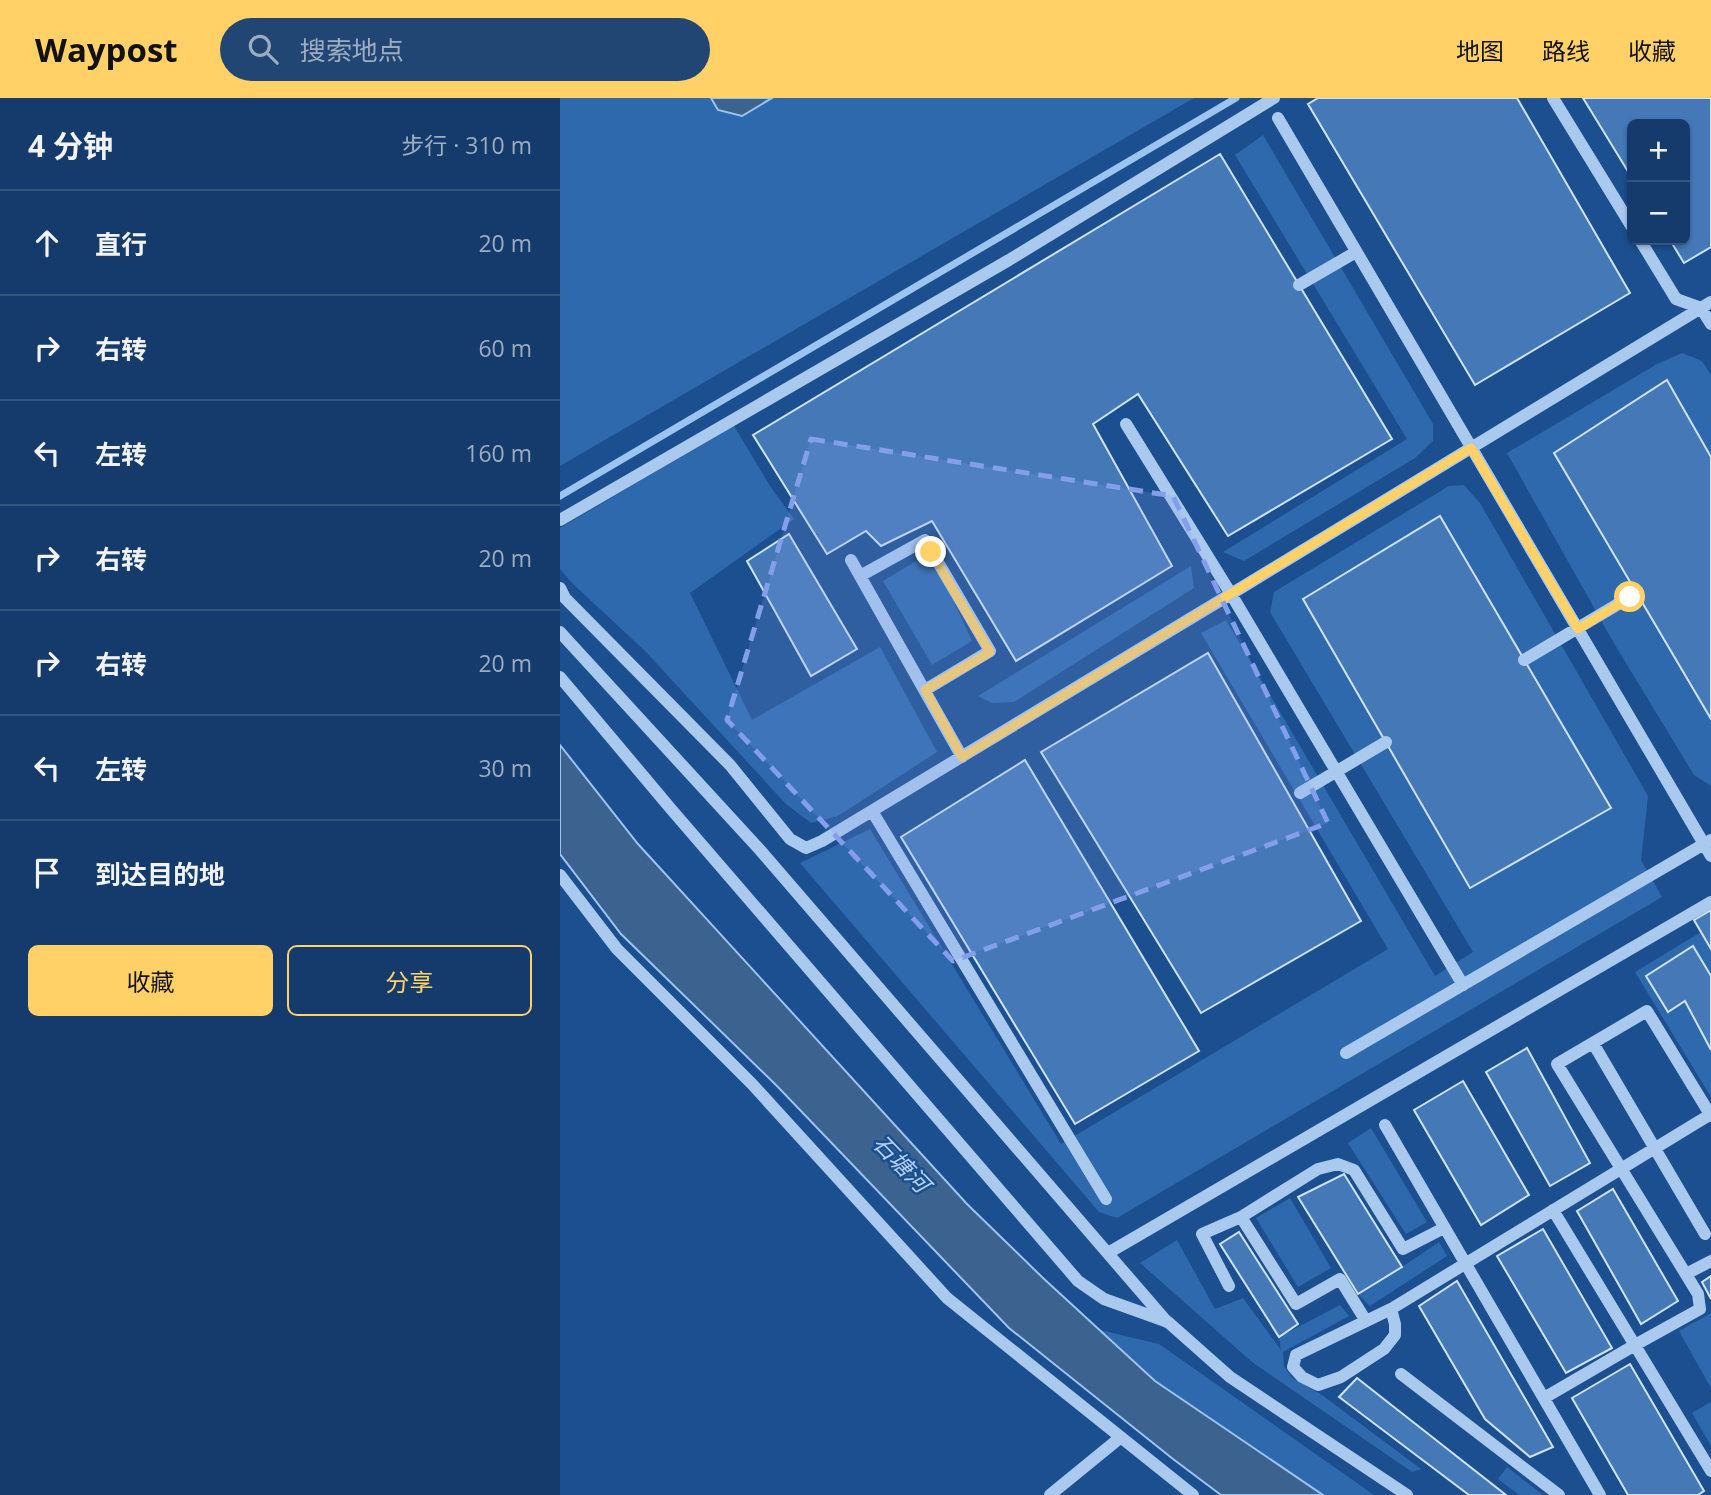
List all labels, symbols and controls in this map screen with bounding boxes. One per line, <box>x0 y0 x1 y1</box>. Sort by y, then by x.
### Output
search box <box>220 18 710 81</box>
text: Waypost <box>35 27 178 72</box>
icon: search <box>244 30 282 68</box>
text: 搜索地点 <box>300 32 404 68</box>
text: 地图 <box>1456 34 1504 67</box>
text: 路线 <box>1542 34 1590 67</box>
text: 收藏 <box>1628 34 1676 67</box>
map controls <box>1627 119 1690 245</box>
button: + <box>1627 119 1690 182</box>
text: 4 分钟 <box>28 125 113 166</box>
text: 步行 · 310 m <box>401 129 532 161</box>
button: − <box>1627 182 1690 245</box>
icon: ahead <box>28 224 66 262</box>
text: 直行 <box>95 226 147 262</box>
text: 20 m <box>478 227 532 259</box>
icon: right <box>28 329 66 367</box>
text: 右转 <box>95 331 147 367</box>
text: 60 m <box>478 332 532 364</box>
icon: left <box>28 434 66 472</box>
text: 左转 <box>95 436 147 472</box>
text: 160 m <box>465 437 532 469</box>
route end <box>915 536 946 567</box>
icon: right <box>28 539 66 577</box>
text: 右转 <box>95 541 147 577</box>
text: 20 m <box>478 542 532 574</box>
route start <box>1614 581 1645 612</box>
icon: right <box>28 644 66 682</box>
text: 右转 <box>95 646 147 682</box>
text: 20 m <box>478 647 532 679</box>
icon: left <box>28 749 66 787</box>
text: 左转 <box>95 751 147 787</box>
text: 30 m <box>478 752 532 784</box>
icon: arrive <box>28 854 66 892</box>
text: 到达目的地 <box>95 856 225 892</box>
button: 收藏 <box>28 945 273 1016</box>
button: 分享 <box>287 945 532 1016</box>
water label: 石塘河 <box>867 1127 940 1202</box>

